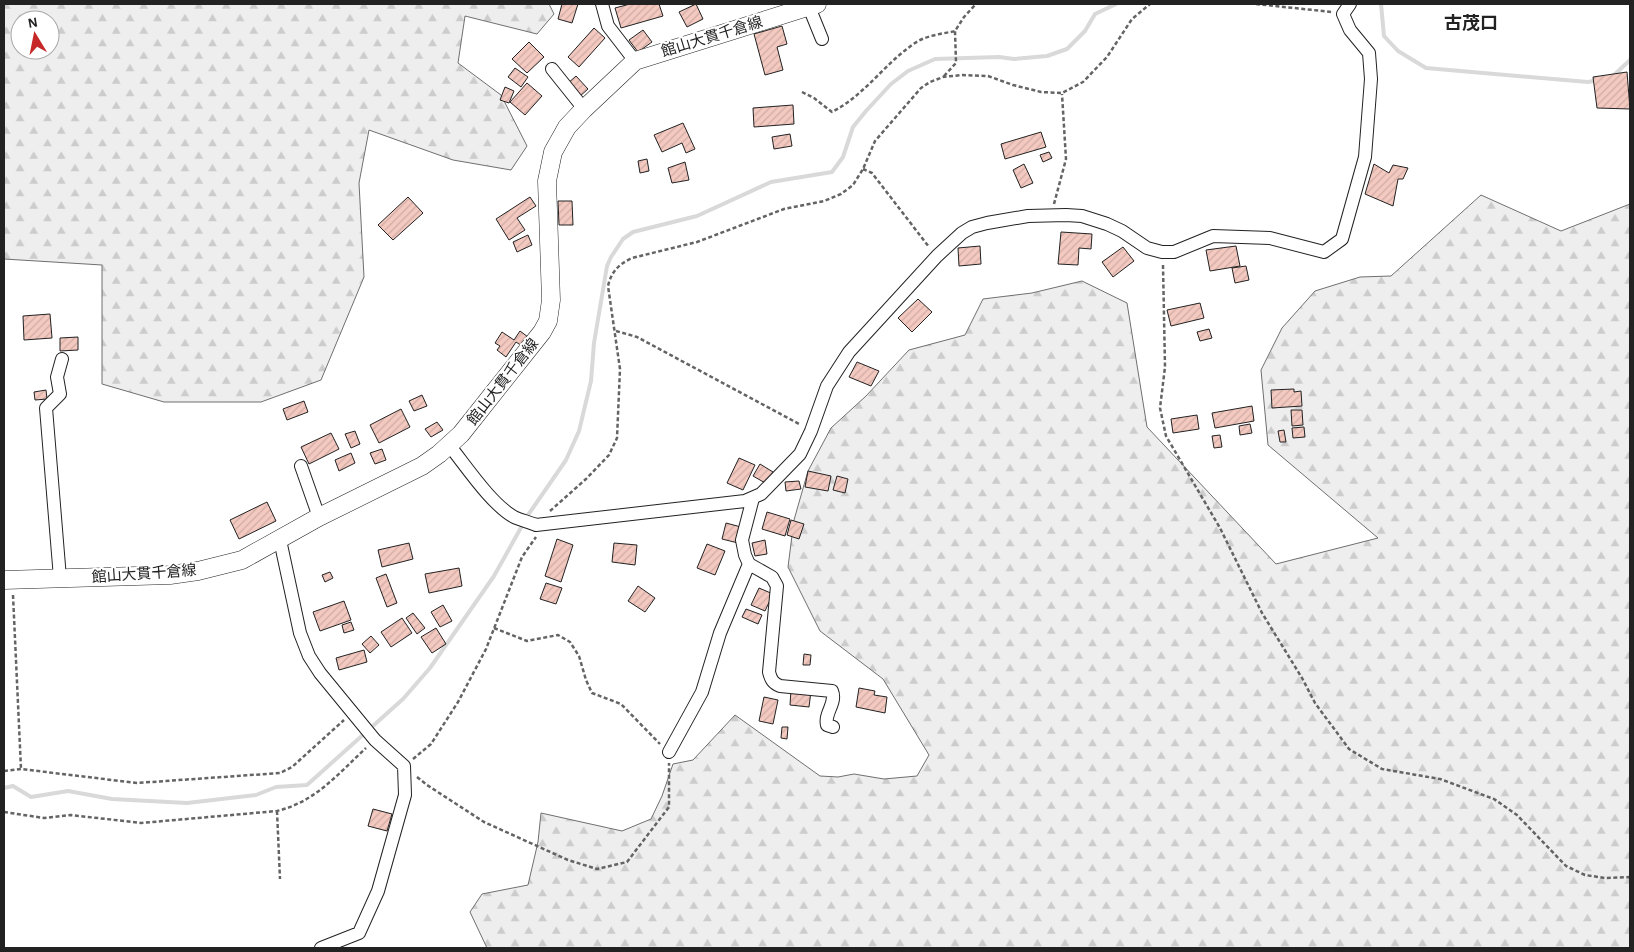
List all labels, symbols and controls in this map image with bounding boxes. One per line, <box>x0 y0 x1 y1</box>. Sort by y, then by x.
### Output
north arrow <box>10 10 60 60</box>
street label: 館山大貫千倉線 <box>659 14 764 60</box>
district label: 古茂口 <box>1444 14 1498 33</box>
text: N <box>27 15 39 31</box>
street label: 館山大貫千倉線 <box>464 335 541 428</box>
street label: 館山大貫千倉線 <box>91 562 197 585</box>

